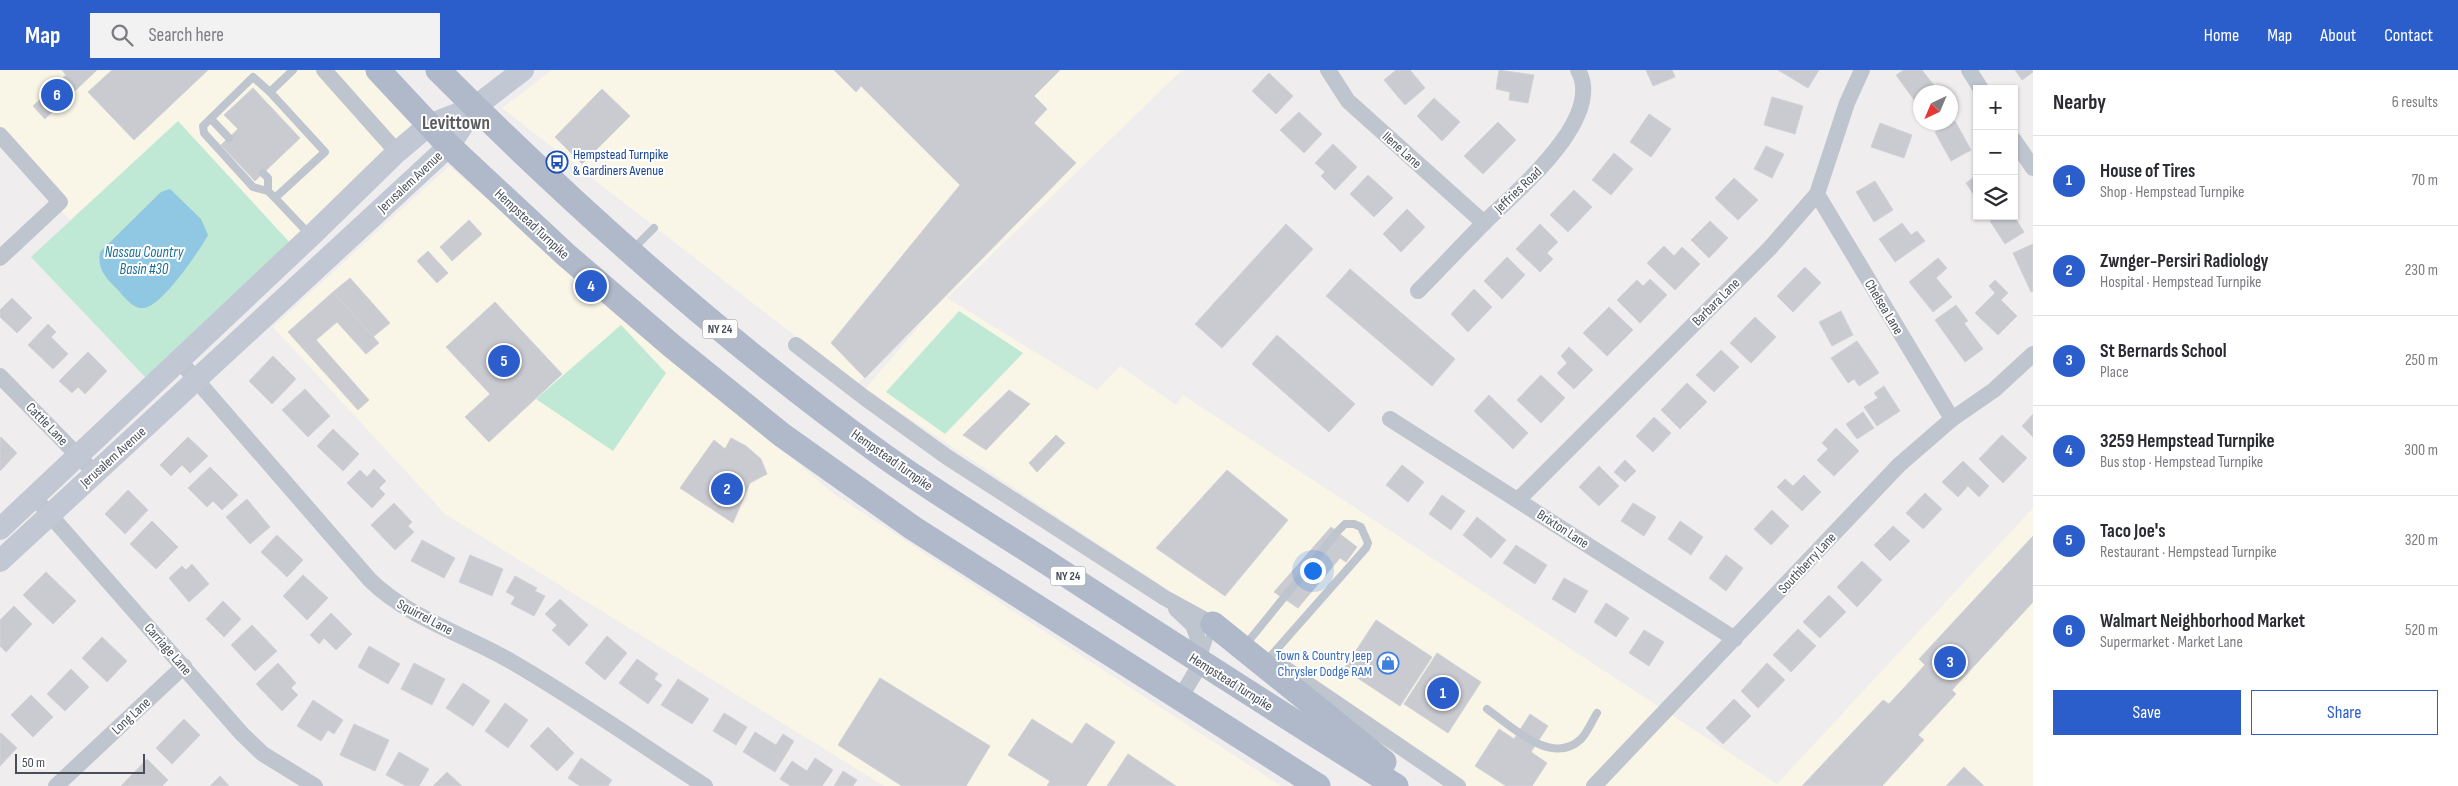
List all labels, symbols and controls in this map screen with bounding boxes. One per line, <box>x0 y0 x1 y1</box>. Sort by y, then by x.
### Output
search box <box>90 13 440 58</box>
text: Map <box>25 21 60 50</box>
icon: search <box>108 21 136 49</box>
text: Search here <box>148 24 224 47</box>
text: Home <box>2204 25 2239 46</box>
text: Map <box>2267 25 2292 46</box>
text: About <box>2320 25 2356 46</box>
text: Contact <box>2384 25 2433 46</box>
pin: 6 <box>41 76 73 114</box>
north arrow <box>1913 85 1958 130</box>
map controls <box>1973 85 2018 220</box>
button: + <box>1973 85 2018 130</box>
text: Nearby <box>2053 90 2106 115</box>
text: 6 results <box>2392 93 2438 112</box>
district label: Levittown <box>422 112 490 135</box>
street label: Ilene Lane <box>1379 128 1425 172</box>
button: − <box>1973 130 2018 175</box>
place label: Hempstead Turnpike & Gardiners Avenue <box>573 146 668 179</box>
street label: Jerusalem Avenue <box>373 148 446 217</box>
bus stop icon: Hempstead Turnpike & Gardiners Avenue <box>545 150 569 174</box>
text: House of Tires <box>2100 160 2195 183</box>
street label: Jeffries Road <box>1490 163 1545 217</box>
text: 1 <box>2066 171 2072 190</box>
text: 70 m <box>2412 171 2438 190</box>
button: layers <box>1973 175 2018 220</box>
text: Shop · Hempstead Turnpike <box>2100 183 2244 202</box>
street label: Hempstead Turnpike <box>491 185 573 263</box>
water label: Nassau Country Basin #30 <box>105 243 185 279</box>
text: Zwnger-Persiri Radiology <box>2100 250 2269 273</box>
text: 2 <box>2065 261 2073 280</box>
text: 230 m <box>2405 261 2438 280</box>
pin: 4 <box>575 267 607 305</box>
text: Hospital · Hempstead Turnpike <box>2100 273 2261 292</box>
street label: Barbara Lane <box>1689 275 1743 329</box>
street label: Chelsea Lane <box>1861 276 1907 338</box>
road number: NY 24 <box>702 320 738 338</box>
text: St Bernards School <box>2100 340 2227 363</box>
pin: 5 <box>488 342 520 380</box>
text: 3 <box>2065 351 2073 370</box>
text: 250 m <box>2405 351 2438 370</box>
text: Place <box>2100 363 2129 382</box>
street label: Cattle Lane <box>22 399 72 449</box>
street label: Jerusalem Avenue <box>76 423 149 492</box>
street label: Hempstead Turnpike <box>848 426 936 494</box>
text: 3259 Hempstead Turnpike <box>2100 430 2275 453</box>
text: 4 <box>2065 441 2073 460</box>
text: 300 m <box>2404 441 2438 460</box>
text: Bus stop · Hempstead Turnpike <box>2100 453 2263 472</box>
pin: 2 <box>711 470 743 508</box>
street label: Brixton Lane <box>1534 506 1592 552</box>
text: Taco Joe's <box>2100 520 2166 543</box>
street label: Southberry Lane <box>1774 529 1840 597</box>
text: 5 <box>2065 531 2073 550</box>
text: 320 m <box>2405 531 2438 550</box>
text: Restaurant · Hempstead Turnpike <box>2100 543 2277 562</box>
your location <box>1300 558 1326 584</box>
road number: NY 24 <box>1050 566 1086 586</box>
street label: Squirrel Lane <box>394 595 456 639</box>
text: Walmart Neighborhood Market <box>2100 610 2305 633</box>
street label: Carriage Lane <box>141 619 195 679</box>
text: 6 <box>2065 621 2073 640</box>
text: 520 m <box>2405 621 2438 640</box>
text: Supermarket · Market Lane <box>2100 633 2243 652</box>
pin: 3 <box>1934 643 1966 681</box>
place label: Town & Country Jeep Chrysler Dodge RAM <box>1276 647 1372 680</box>
street label: Hempstead Turnpike <box>1186 649 1276 715</box>
shop icon: Town & Country Jeep Chrysler Dodge RAM <box>1376 651 1400 675</box>
pin: 1 <box>1427 674 1459 712</box>
button: Save <box>2053 690 2241 735</box>
button: Share <box>2251 690 2438 735</box>
street label: Long Lane <box>108 694 154 738</box>
scale bar <box>15 751 145 774</box>
text: 50 m <box>22 754 45 771</box>

